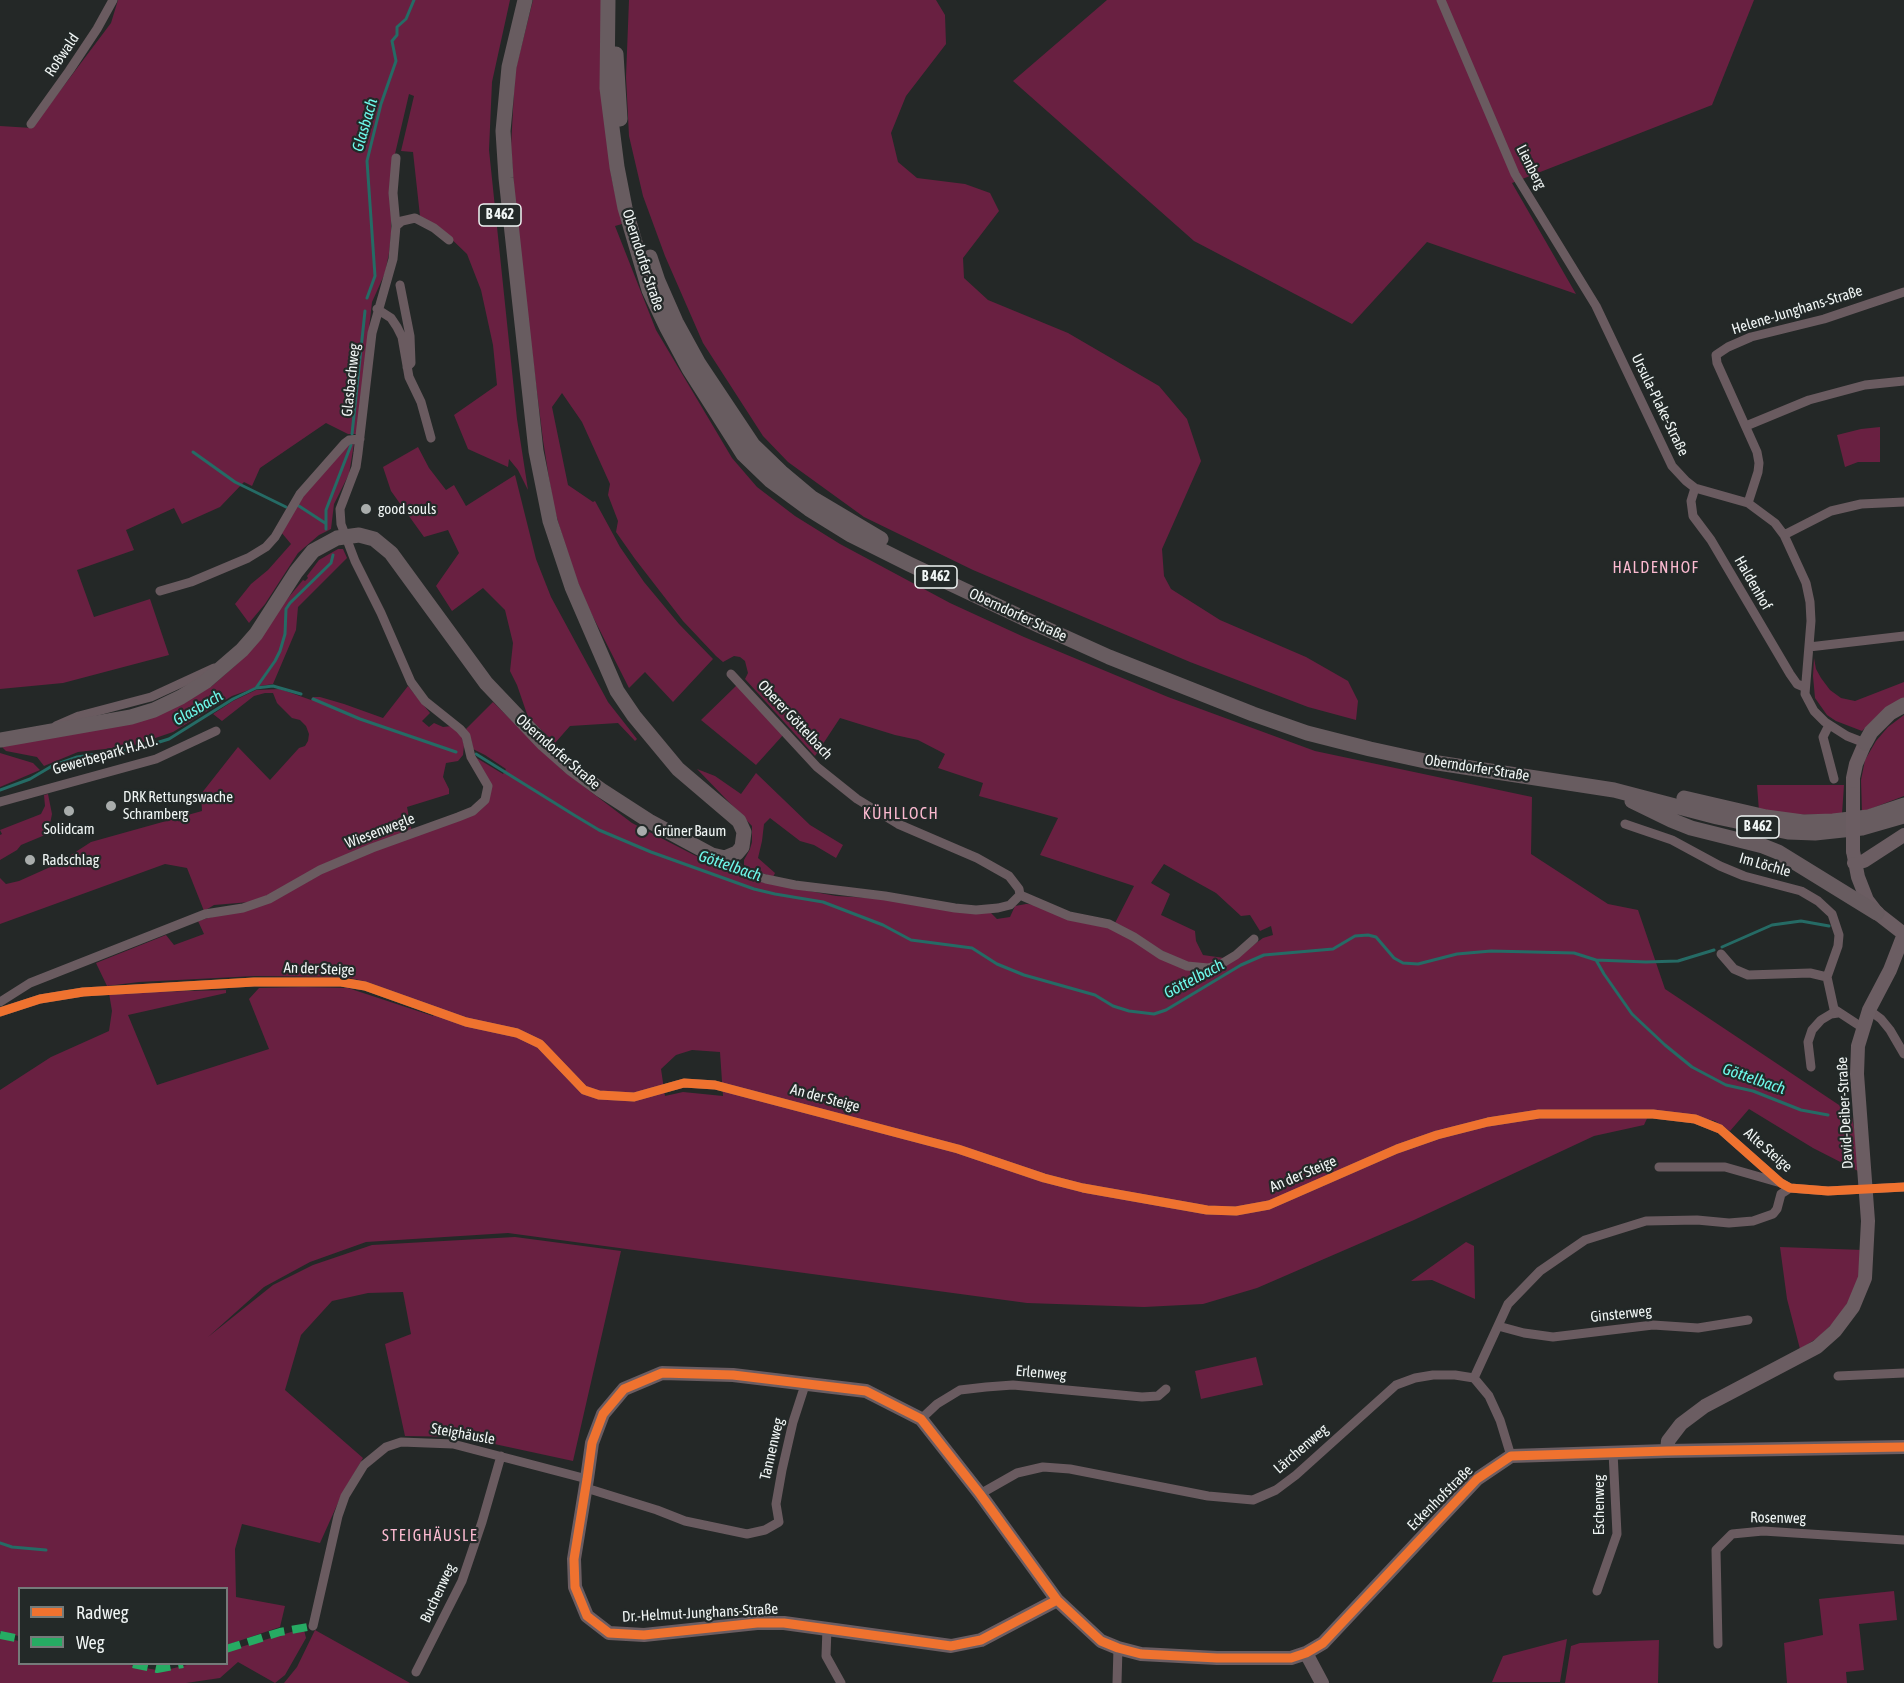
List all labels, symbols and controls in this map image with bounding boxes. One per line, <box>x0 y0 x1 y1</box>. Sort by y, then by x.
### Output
street label: Roßwald <box>41 30 83 80</box>
water label: Glasbach <box>348 96 382 154</box>
street label: Lienberg <box>1512 142 1550 192</box>
road number: B 462 <box>479 204 521 226</box>
street label: Oberndorfer Straße <box>618 207 668 313</box>
street label: Helene-Junghans-Straße <box>1729 282 1865 338</box>
street label: Glasbachweg <box>338 343 364 417</box>
street label: Ursula-Plake-Straße <box>1628 351 1692 459</box>
place label: good souls <box>378 500 436 518</box>
marker: good souls <box>359 502 373 516</box>
street label: Haldenhof <box>1730 553 1776 613</box>
district label: HALDENHOF <box>1612 558 1700 578</box>
road number: B 462 <box>915 566 957 588</box>
street label: Oberndorfer Straße <box>966 584 1070 646</box>
street label: Oberer Göttelbach <box>754 677 836 763</box>
water label: Glasbach <box>170 686 226 730</box>
street label: Oberndorfer Straße <box>512 710 604 794</box>
street label: Gewerbepark H.A.U. <box>50 731 160 779</box>
street label: Oberndorfer Straße <box>1423 751 1531 785</box>
place label: DRK Rettungswache Schramberg <box>123 788 233 823</box>
marker: DRK Rettungswache Schramberg <box>104 799 118 813</box>
marker: Solidcam <box>62 804 76 818</box>
district label: KÜHLLOCH <box>863 804 939 824</box>
street label: Wiesenwegle <box>343 809 417 853</box>
road number: B 462 <box>1737 816 1779 838</box>
place label: Solidcam <box>43 820 95 838</box>
place label: Grüner Baum <box>654 822 726 840</box>
marker: Grüner Baum <box>635 824 649 838</box>
water label: Göttelbach <box>696 846 764 886</box>
street label: Im Löchle <box>1737 849 1793 881</box>
place label: Radschlag <box>42 851 99 869</box>
marker: Radschlag <box>23 853 37 867</box>
water label: Göttelbach <box>1161 955 1227 1003</box>
street label: An der Steige <box>283 959 355 979</box>
street label: David-Deiber-Straße <box>1833 1057 1857 1169</box>
water label: Göttelbach <box>1720 1059 1788 1099</box>
street label: An der Steige <box>788 1080 862 1116</box>
street label: Alte Steige <box>1740 1124 1796 1176</box>
street label: An der Steige <box>1267 1152 1339 1196</box>
street label: Ginsterweg <box>1590 1302 1652 1326</box>
street label: Erlenweg <box>1015 1362 1067 1384</box>
street label: Tannenweg <box>756 1416 788 1482</box>
street label: Steighäusle <box>430 1420 496 1448</box>
street label: Lärchenweg <box>1270 1420 1332 1478</box>
street label: Eckenhofstraße <box>1403 1461 1477 1535</box>
street label: Eschenweg <box>1590 1475 1608 1535</box>
street label: Rosenweg <box>1750 1509 1806 1527</box>
district label: STEIGHÄUSLE <box>382 1526 478 1546</box>
street label: Buchenweg <box>416 1560 460 1626</box>
legend <box>18 1587 228 1665</box>
street label: Dr.-Helmut-Junghans-Straße <box>622 1600 778 1626</box>
text: Radweg <box>76 1602 128 1623</box>
text: Weg <box>76 1632 104 1653</box>

